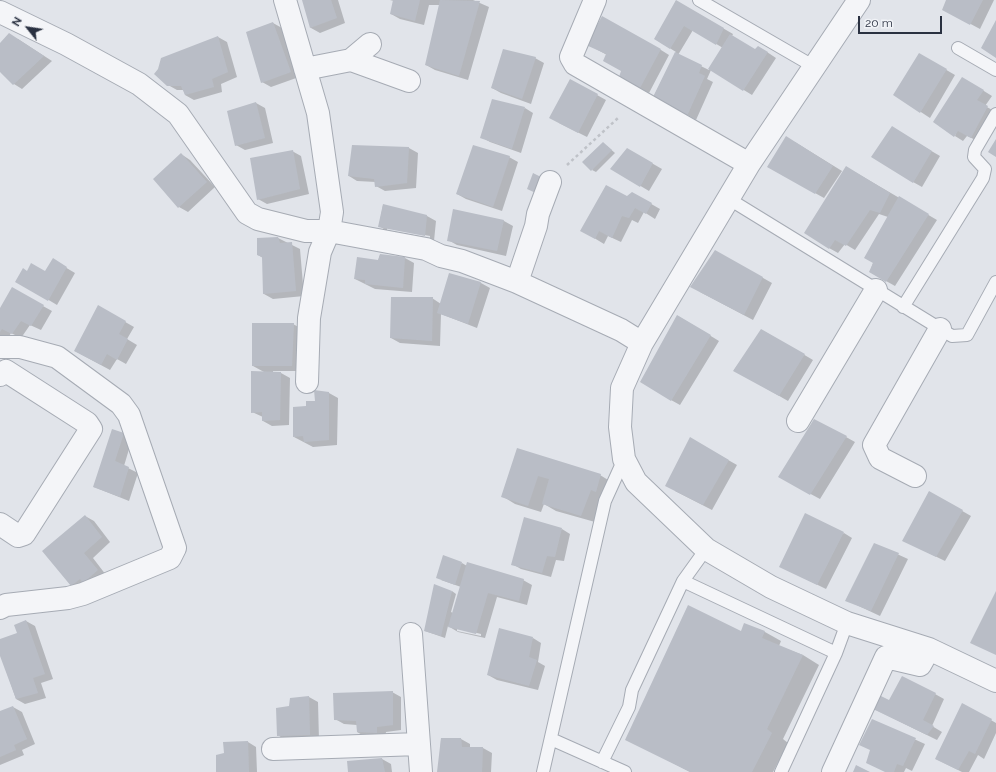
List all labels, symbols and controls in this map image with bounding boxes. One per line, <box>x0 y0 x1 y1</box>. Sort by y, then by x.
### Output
north arrow <box>8 8 48 48</box>
scale bar <box>860 8 944 34</box>
text: N <box>9 15 25 29</box>
text: 20 m <box>865 16 893 30</box>

